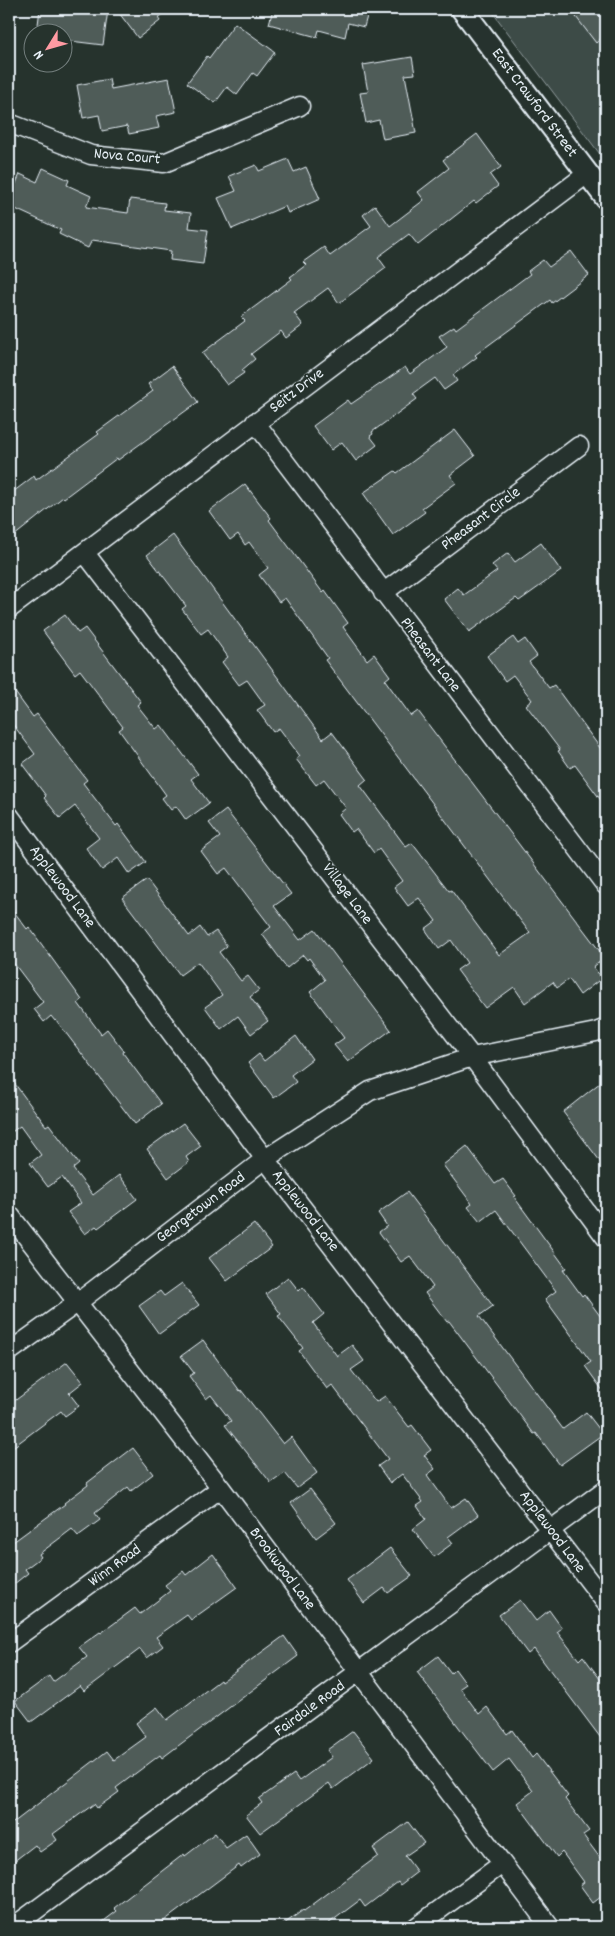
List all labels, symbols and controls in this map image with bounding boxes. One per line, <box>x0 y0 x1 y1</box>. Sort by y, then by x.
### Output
north arrow <box>22 22 72 72</box>
street label: East Crawford Street <box>485 44 583 162</box>
text: N <box>29 46 49 63</box>
street label: Nova Court <box>93 143 161 171</box>
street label: Seitz Drive <box>265 363 329 419</box>
street label: Pheasant Circle <box>436 481 526 557</box>
street label: Pheasant Lane <box>394 613 466 697</box>
street label: Applewood Lane <box>23 841 101 933</box>
street label: Village Lane <box>316 858 378 930</box>
street label: Applewood Lane <box>266 1165 344 1257</box>
street label: Georgetown Road <box>152 1167 250 1249</box>
street label: Applewood Lane <box>513 1486 591 1578</box>
street label: Brookwood Lane <box>243 1523 321 1615</box>
street label: Winn Road <box>84 1539 146 1593</box>
street label: Fairdale Road <box>270 1675 350 1743</box>

